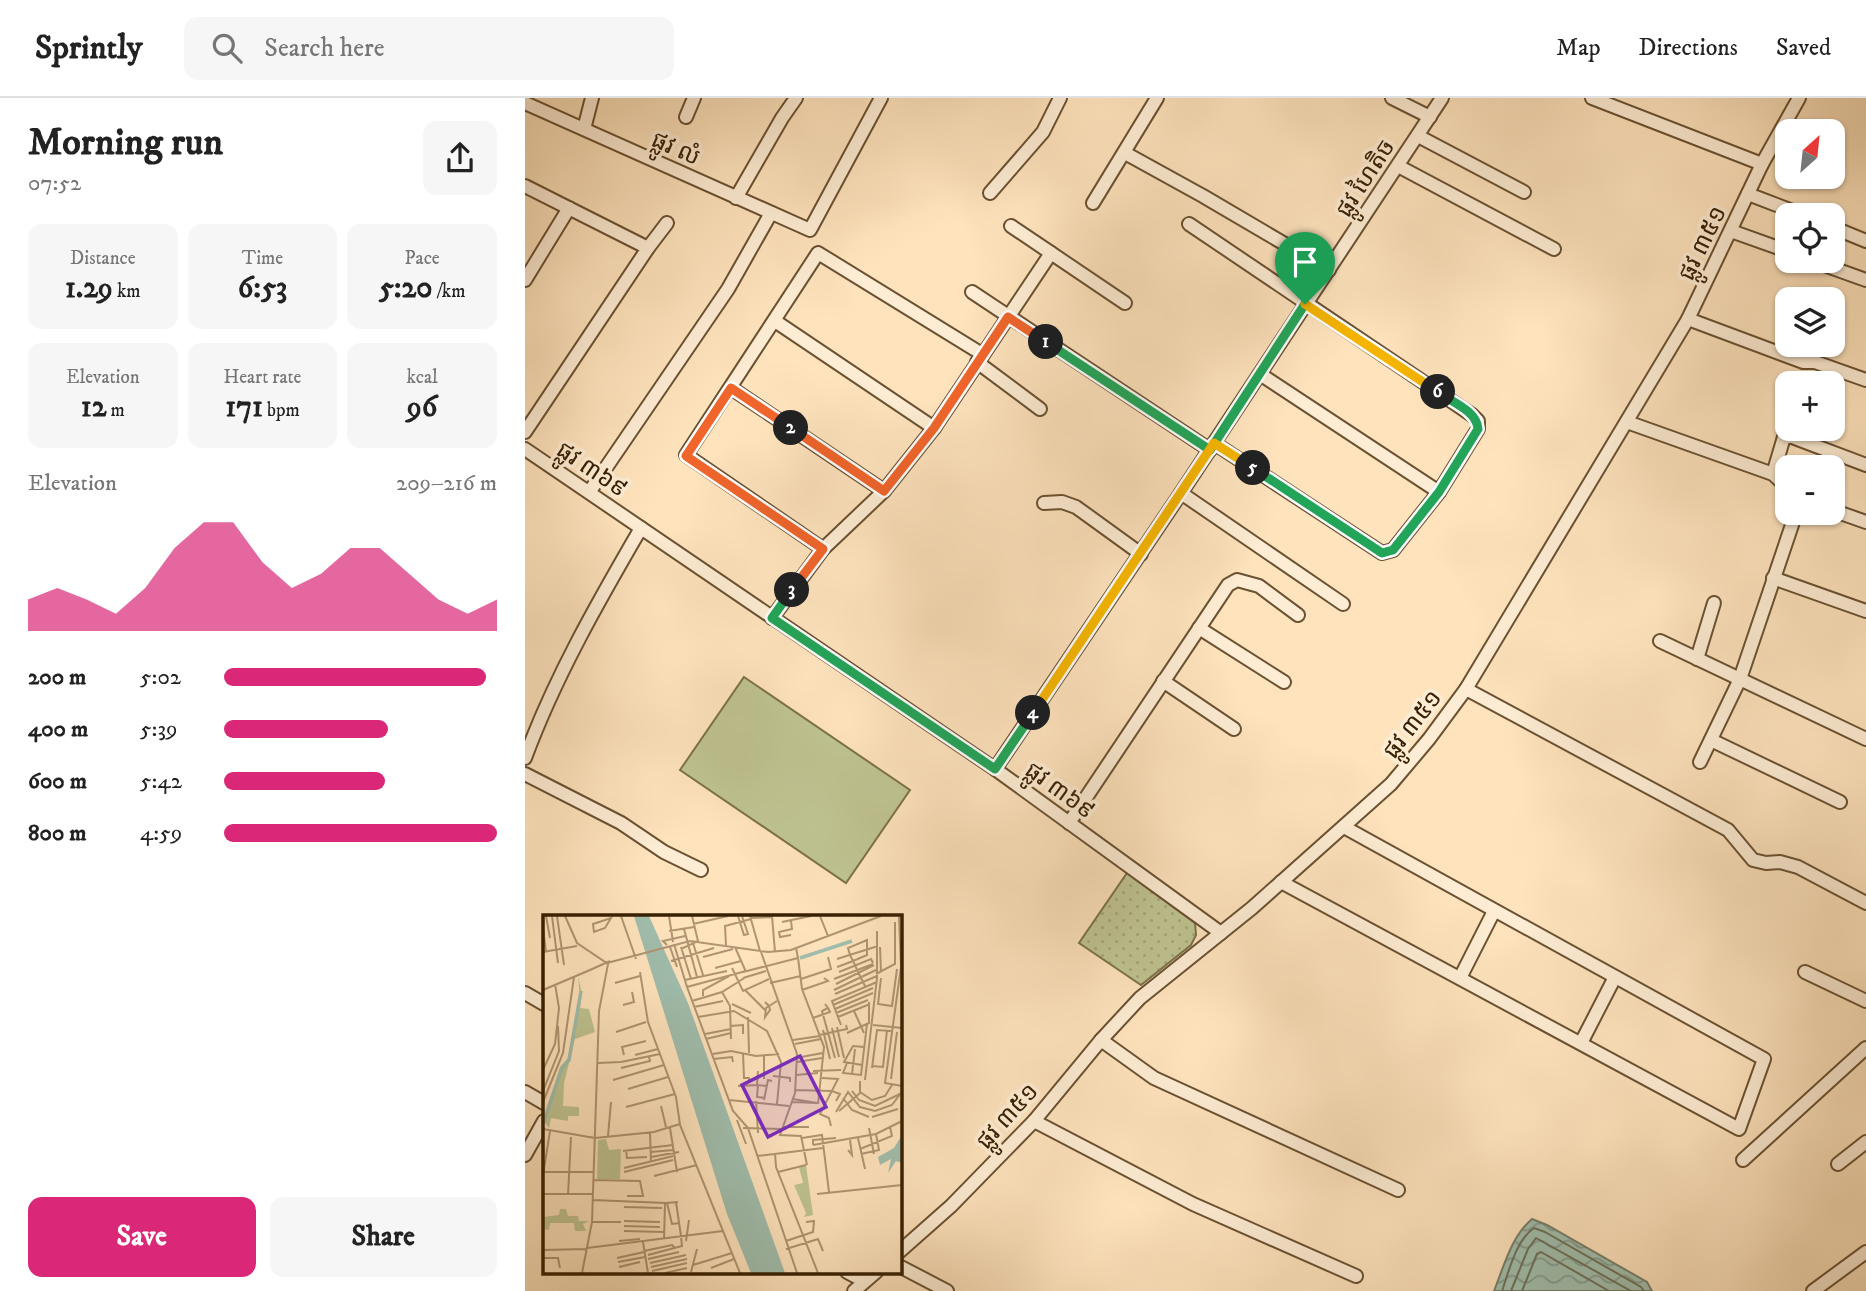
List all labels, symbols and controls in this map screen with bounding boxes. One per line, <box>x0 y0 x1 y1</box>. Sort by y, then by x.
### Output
search box <box>184 17 674 80</box>
text: Sprintly <box>35 28 142 69</box>
icon: search <box>208 29 246 67</box>
text: Search here <box>264 32 385 65</box>
text: Map <box>1556 33 1601 63</box>
text: Directions <box>1639 33 1738 63</box>
text: Saved <box>1776 33 1831 63</box>
text: Morning run <box>28 119 223 167</box>
north arrow <box>1775 119 1845 189</box>
map controls <box>1775 119 1845 525</box>
button: share <box>423 121 497 195</box>
street label: ផ្លូវ លំ <box>644 125 705 178</box>
street label: ផ្លូវ ហៃតិច <box>1329 133 1407 227</box>
text: 07:52 <box>28 169 81 198</box>
street label: ផ្លូវ ៣៥១ <box>1672 201 1739 288</box>
button: locate <box>1775 203 1845 273</box>
pin <box>1275 232 1335 304</box>
icon: arrive <box>1286 243 1324 281</box>
text: Distance <box>70 247 136 270</box>
text: Time <box>242 247 283 270</box>
text: Pace <box>405 247 440 270</box>
text: 1.29 <box>65 270 113 307</box>
text: 6:53 <box>238 270 287 307</box>
text: 5:20 <box>379 270 433 307</box>
text: km <box>113 280 141 303</box>
text: /km <box>433 280 465 303</box>
button: layers <box>1775 287 1845 357</box>
pin: 1 <box>1029 324 1063 360</box>
text: 1 <box>1042 330 1049 353</box>
text: Elevation <box>66 366 140 389</box>
text: Heart rate <box>224 366 301 389</box>
text: kcal <box>407 366 438 389</box>
button: + <box>1775 371 1845 441</box>
pin: 6 <box>1420 374 1455 410</box>
text: 6 <box>1433 380 1442 403</box>
text: 12 <box>81 389 107 426</box>
text: 171 <box>225 389 263 426</box>
text: 96 <box>407 389 437 426</box>
text: m <box>107 399 125 422</box>
text: bpm <box>263 399 300 422</box>
pin: 2 <box>773 410 809 446</box>
text: 2 <box>786 416 795 439</box>
street label: ផ្លូវ ៣៦៩ <box>547 435 633 510</box>
pin: 5 <box>1235 450 1271 486</box>
button: − <box>1775 455 1845 525</box>
text: 5 <box>1248 456 1257 479</box>
text: Elevation <box>28 469 117 498</box>
text: 209–216 m <box>396 469 497 498</box>
pin: 3 <box>775 573 809 608</box>
text: 3 <box>788 578 795 601</box>
text: 200 m <box>28 663 86 692</box>
text: 5:02 <box>140 663 181 692</box>
street label: ផ្លូវ ៣៥១ <box>1377 684 1454 769</box>
pin: 4 <box>1015 696 1051 730</box>
text: 4 <box>1027 701 1038 724</box>
text: 400 m <box>28 715 88 744</box>
text: 5:39 <box>140 715 178 744</box>
street label: ផ្លូវ ៣៦៩ <box>1015 755 1100 831</box>
text: 600 m <box>28 767 87 796</box>
text: 5:42 <box>140 767 182 796</box>
text: 800 m <box>28 819 86 848</box>
text: 4:59 <box>140 819 182 848</box>
inset map <box>543 915 901 1274</box>
street label: ផ្លូវ ៣៥១ <box>970 1077 1050 1160</box>
button: Save <box>28 1197 256 1277</box>
button: Share <box>270 1197 497 1277</box>

